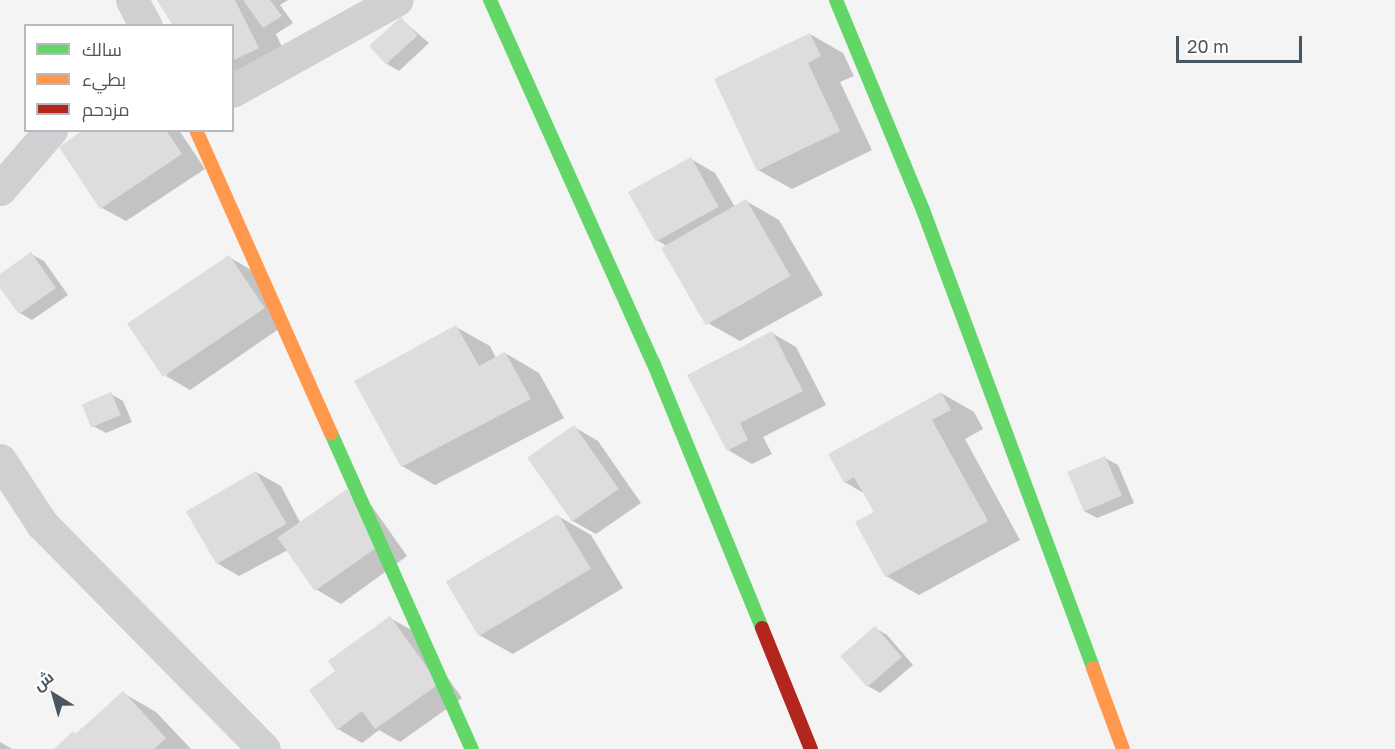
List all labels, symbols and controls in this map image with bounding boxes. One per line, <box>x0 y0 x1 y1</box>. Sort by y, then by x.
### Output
legend <box>24 24 234 132</box>
scale bar <box>1179 24 1305 62</box>
text: 20 m <box>1187 35 1229 57</box>
text: سالك <box>82 38 122 60</box>
text: بطيء <box>82 68 126 90</box>
text: مزدحم <box>82 98 130 120</box>
north arrow <box>24 665 84 725</box>
text: ش <box>29 666 57 695</box>

